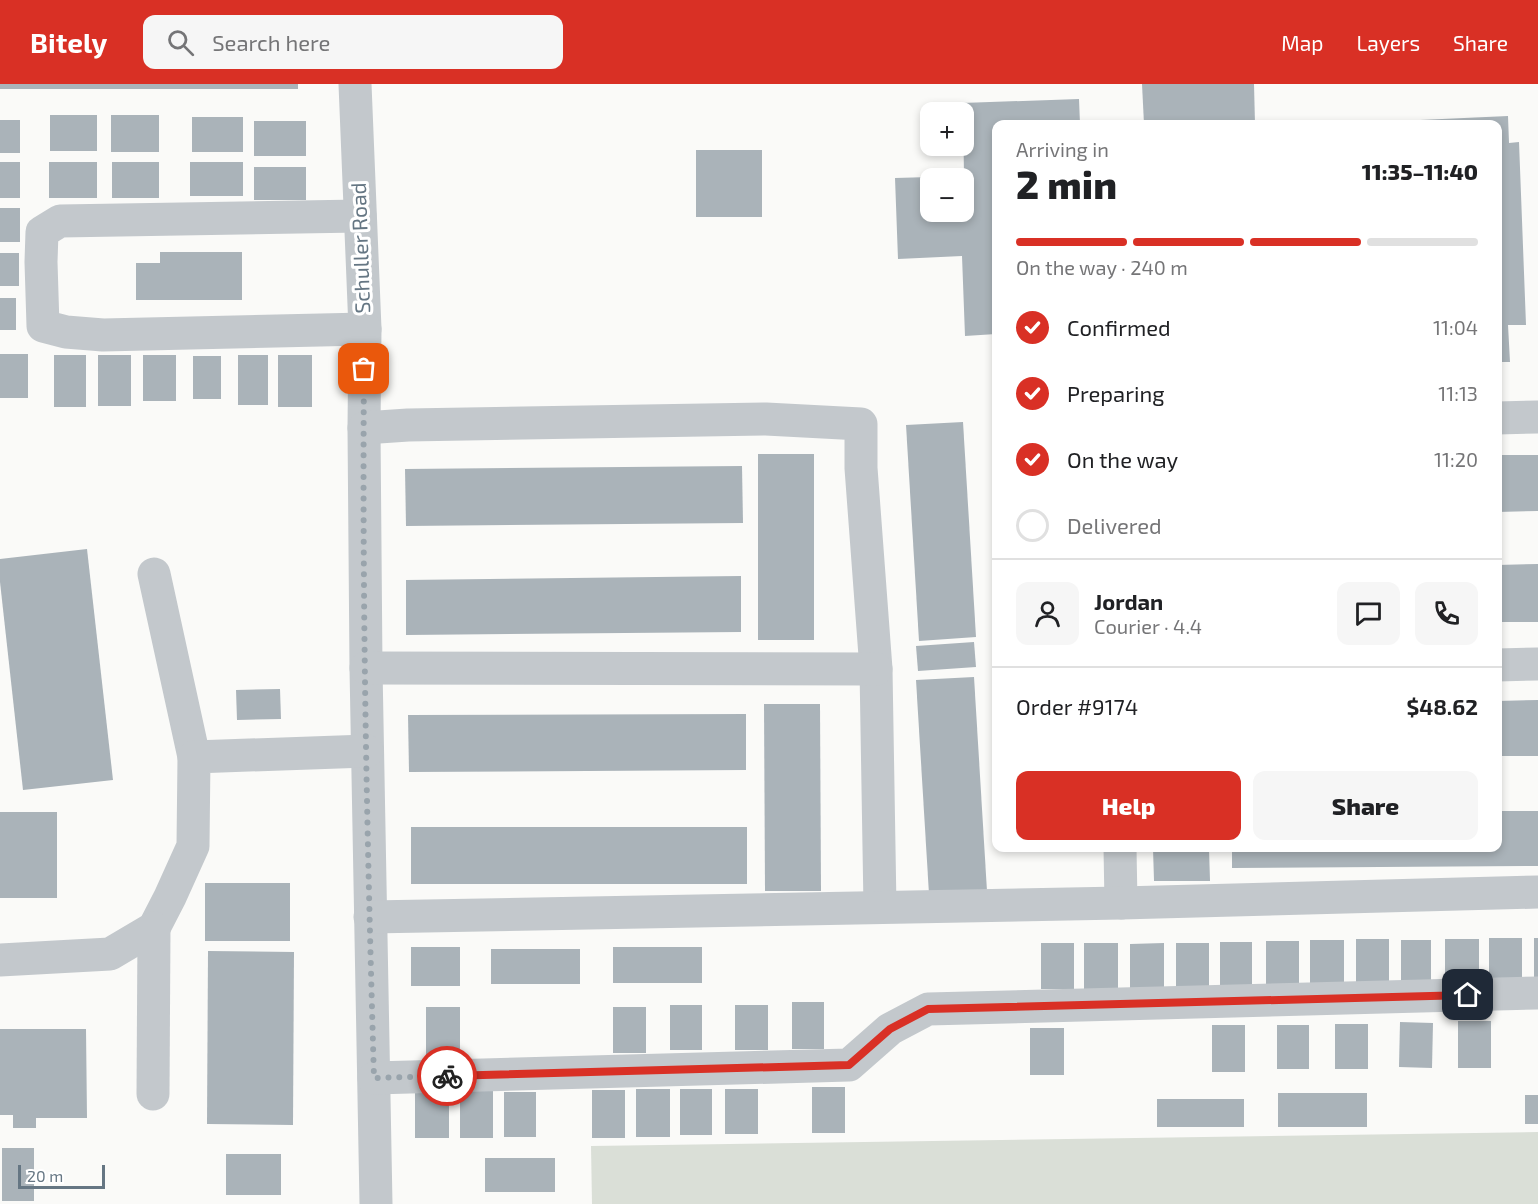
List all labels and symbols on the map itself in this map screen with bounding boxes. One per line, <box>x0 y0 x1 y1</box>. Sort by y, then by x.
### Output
street label: Schuller Road <box>345 182 374 314</box>
pin <box>338 343 389 394</box>
pin <box>1442 969 1493 1020</box>
courier <box>417 1046 477 1106</box>
scale bar <box>18 1162 105 1190</box>

